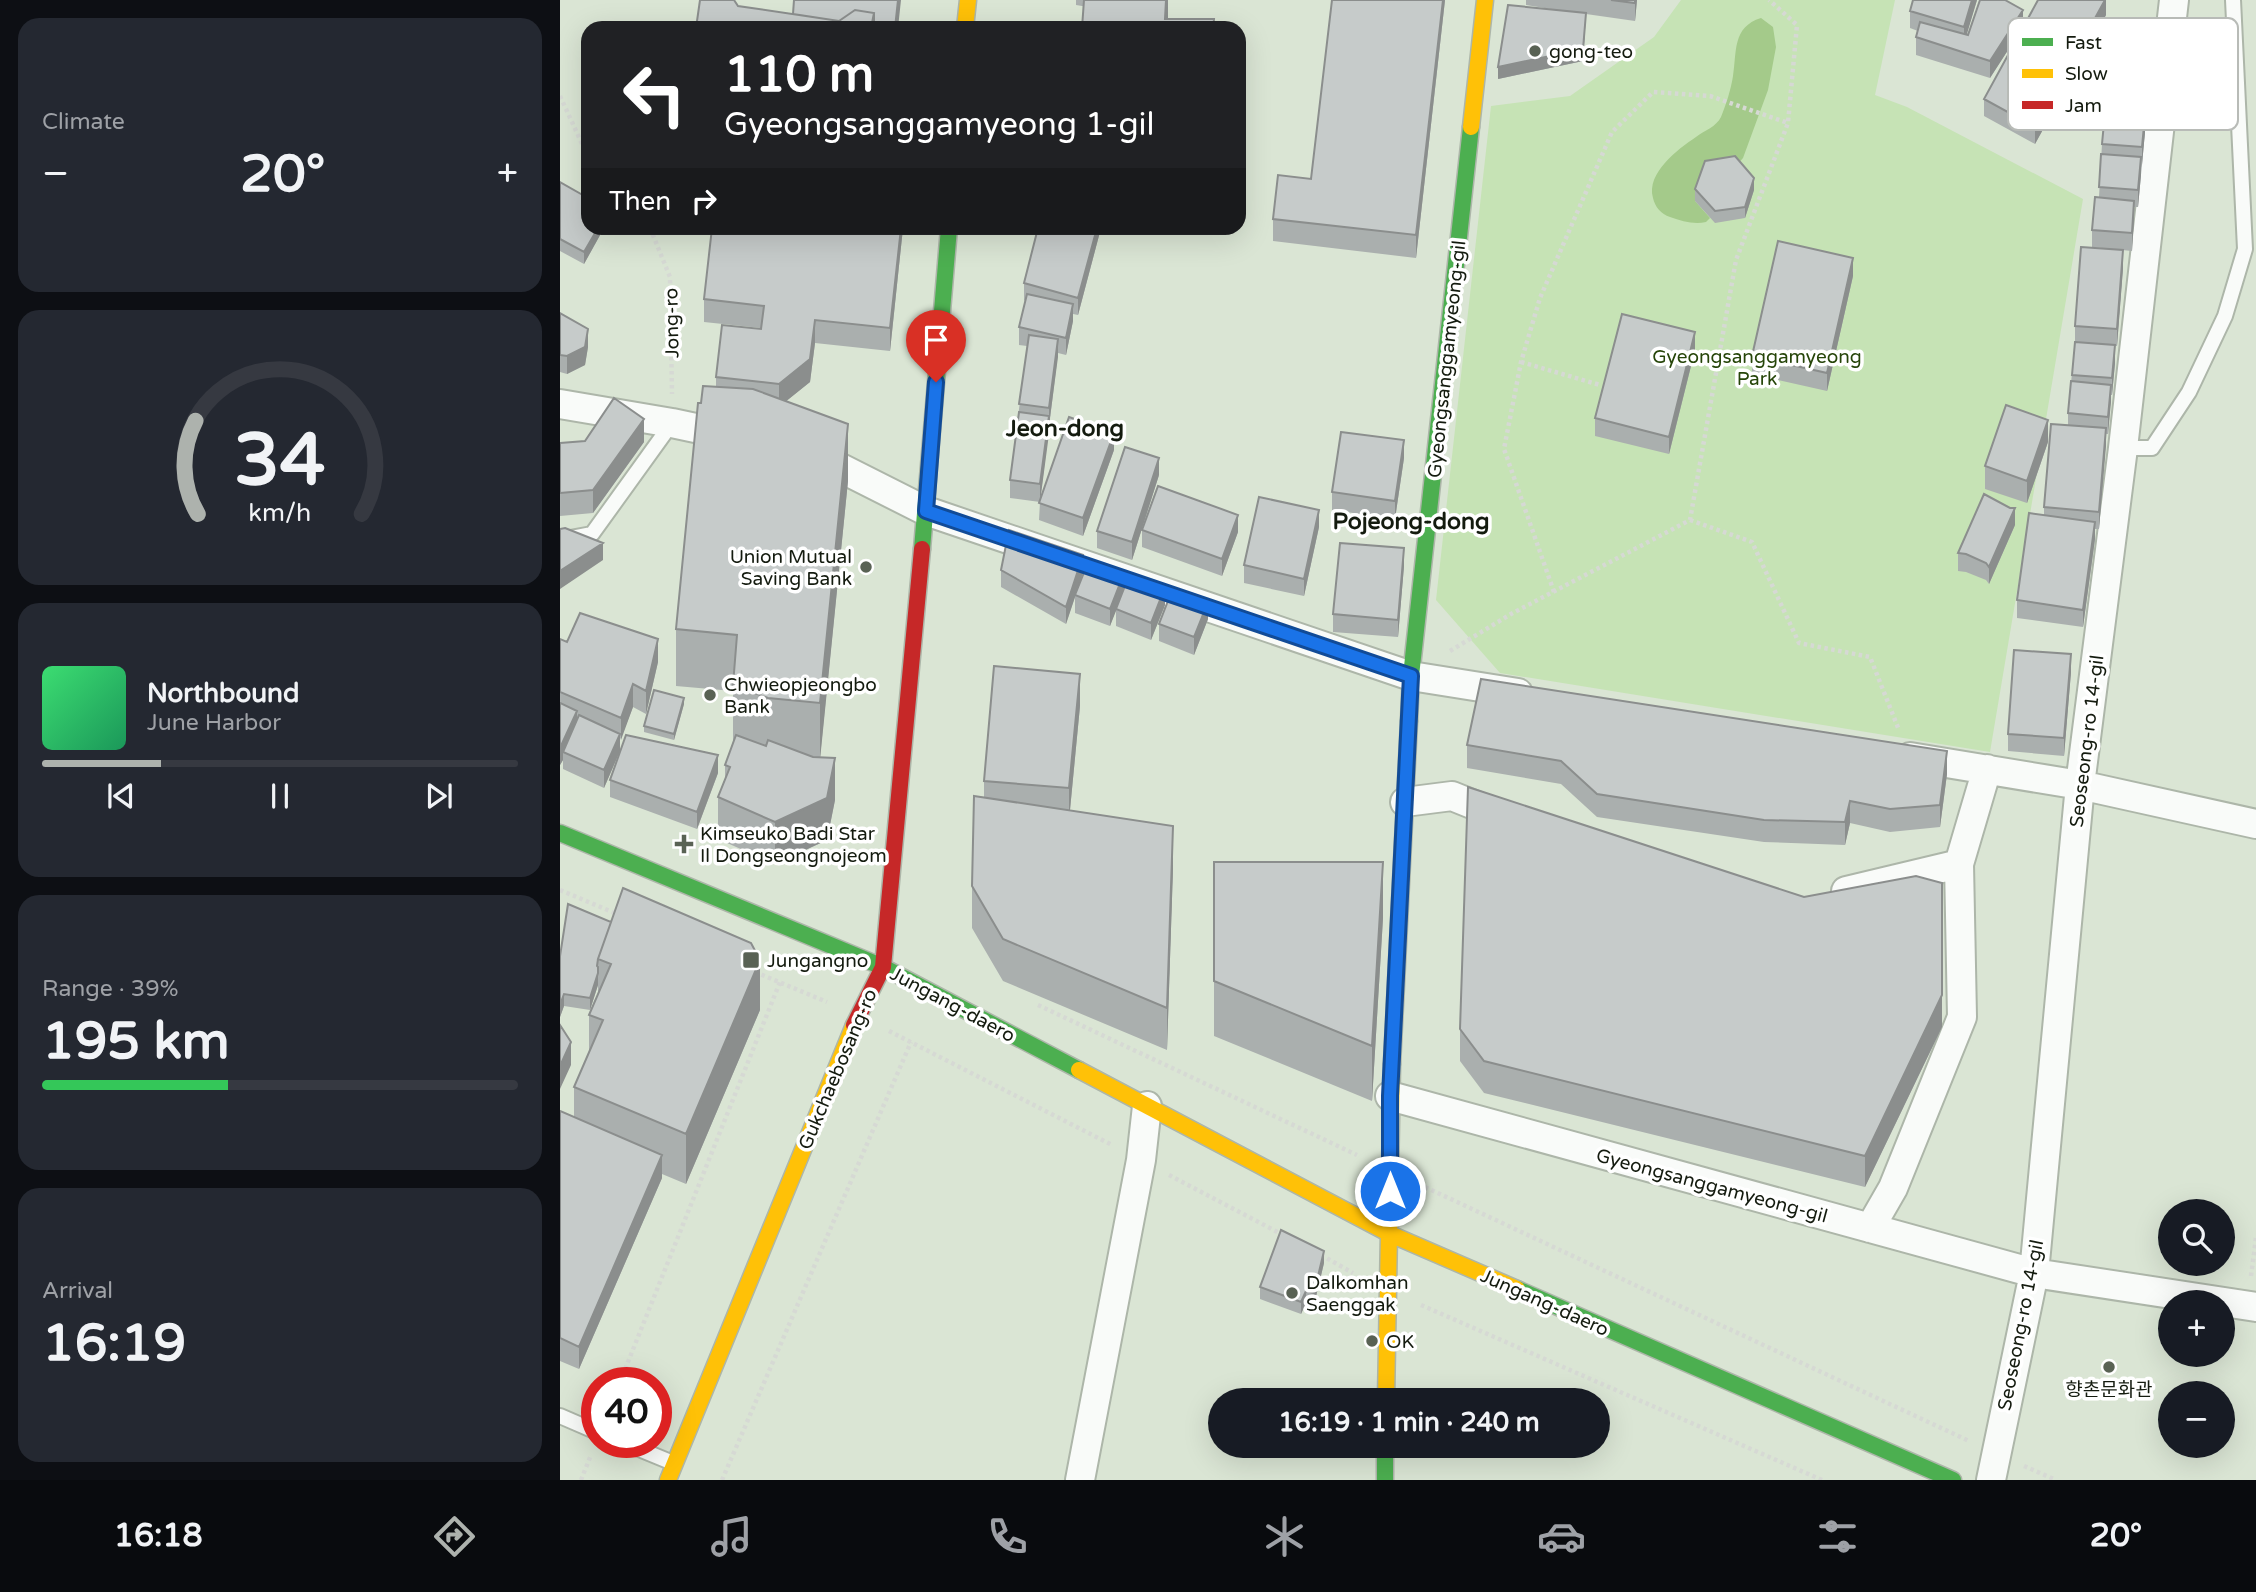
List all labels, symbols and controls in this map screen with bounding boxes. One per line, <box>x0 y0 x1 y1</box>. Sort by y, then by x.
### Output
legend <box>2008 18 2238 130</box>
text: Fast <box>2065 32 2102 54</box>
place label: gong-teo <box>1549 41 1633 63</box>
marker: gong-teo <box>1527 43 1543 59</box>
text: 110 m <box>724 46 874 105</box>
icon: left <box>609 49 700 140</box>
text: Slow <box>2065 63 2108 85</box>
text: Jam <box>2065 95 2102 117</box>
text: Gyeongsanggamyeong 1-gil <box>724 106 1155 144</box>
text: Climate <box>42 108 125 136</box>
text: 20° <box>240 143 325 206</box>
text: − <box>42 151 69 197</box>
text: + <box>497 151 518 197</box>
icon: right <box>685 182 723 220</box>
text: Then <box>609 186 671 217</box>
street label: Gyeongsanggamyeong-gil <box>1424 239 1470 479</box>
street label: Jong-ro <box>660 288 684 358</box>
pin <box>906 310 966 382</box>
icon: arrive <box>917 321 955 359</box>
park label: Gyeongsanggamyeong Park <box>1652 346 1862 390</box>
district label: Jeon-dong <box>1005 415 1124 443</box>
text: 34 <box>234 417 326 505</box>
text: km/h <box>249 497 311 527</box>
district label: Pojeong-dong <box>1333 508 1489 536</box>
place label: Union Mutual Saving Bank <box>730 546 852 590</box>
marker: Union Mutual Saving Bank <box>858 559 874 575</box>
street label: Seoseong-ro 14-gil <box>2066 654 2108 829</box>
place label: Chwieopjeongbo Bank <box>724 674 877 718</box>
text: Northbound <box>147 678 299 709</box>
marker: Chwieopjeongbo Bank <box>702 687 718 703</box>
text: June Harbor <box>147 709 281 737</box>
icon: previous <box>102 777 140 815</box>
icon: pause <box>261 777 299 815</box>
icon: next <box>420 777 458 815</box>
place label: Kimseuko Badi Star Il Dongseongnojeom <box>700 823 887 867</box>
marker: Kimseuko Badi Star Il Dongseongnojeom <box>674 834 694 854</box>
marker: Jungangno <box>741 950 761 970</box>
place label: Jungangno <box>767 950 868 972</box>
street label: Jungang-daero <box>886 963 1019 1047</box>
text: Range · 39% <box>42 975 178 1003</box>
street label: Gukchaebosang-ro <box>794 986 882 1153</box>
text: 195 km <box>42 1010 230 1073</box>
street label: Gyeongsanggamyeong-gil <box>1594 1144 1830 1227</box>
position arrow <box>1353 1154 1427 1228</box>
map controls <box>2158 1199 2235 1458</box>
button: search <box>2158 1199 2235 1276</box>
street label: Seoseong-ro 14-gil <box>1994 1238 2048 1412</box>
street label: Jungang-daero <box>1477 1265 1612 1341</box>
place label: Dalkomhan Saenggak <box>1306 1272 1409 1316</box>
text: Arrival <box>42 1277 113 1305</box>
marker: Dalkomhan Saenggak <box>1284 1285 1300 1301</box>
button: + <box>2158 1290 2235 1367</box>
text: 16:19 <box>42 1312 186 1375</box>
place label: OK <box>1386 1331 1414 1353</box>
marker: OK <box>1364 1333 1380 1349</box>
marker: 향촌문화관 <box>2101 1359 2117 1375</box>
speed limit sign: 40 <box>581 1367 672 1458</box>
place label: 향촌문화관 <box>2065 1379 2153 1401</box>
button: − <box>2158 1381 2235 1458</box>
text: 16:19 · 1 min · 240 m <box>1278 1407 1540 1438</box>
icon: directions <box>430 1512 479 1561</box>
icon: music <box>707 1512 756 1561</box>
icon: phone <box>983 1512 1032 1561</box>
icon: climate <box>1260 1512 1309 1561</box>
icon: car <box>1537 1512 1586 1561</box>
icon: filters <box>1813 1512 1862 1561</box>
text: 16:18 <box>114 1517 203 1555</box>
text: 20° <box>2090 1517 2142 1555</box>

